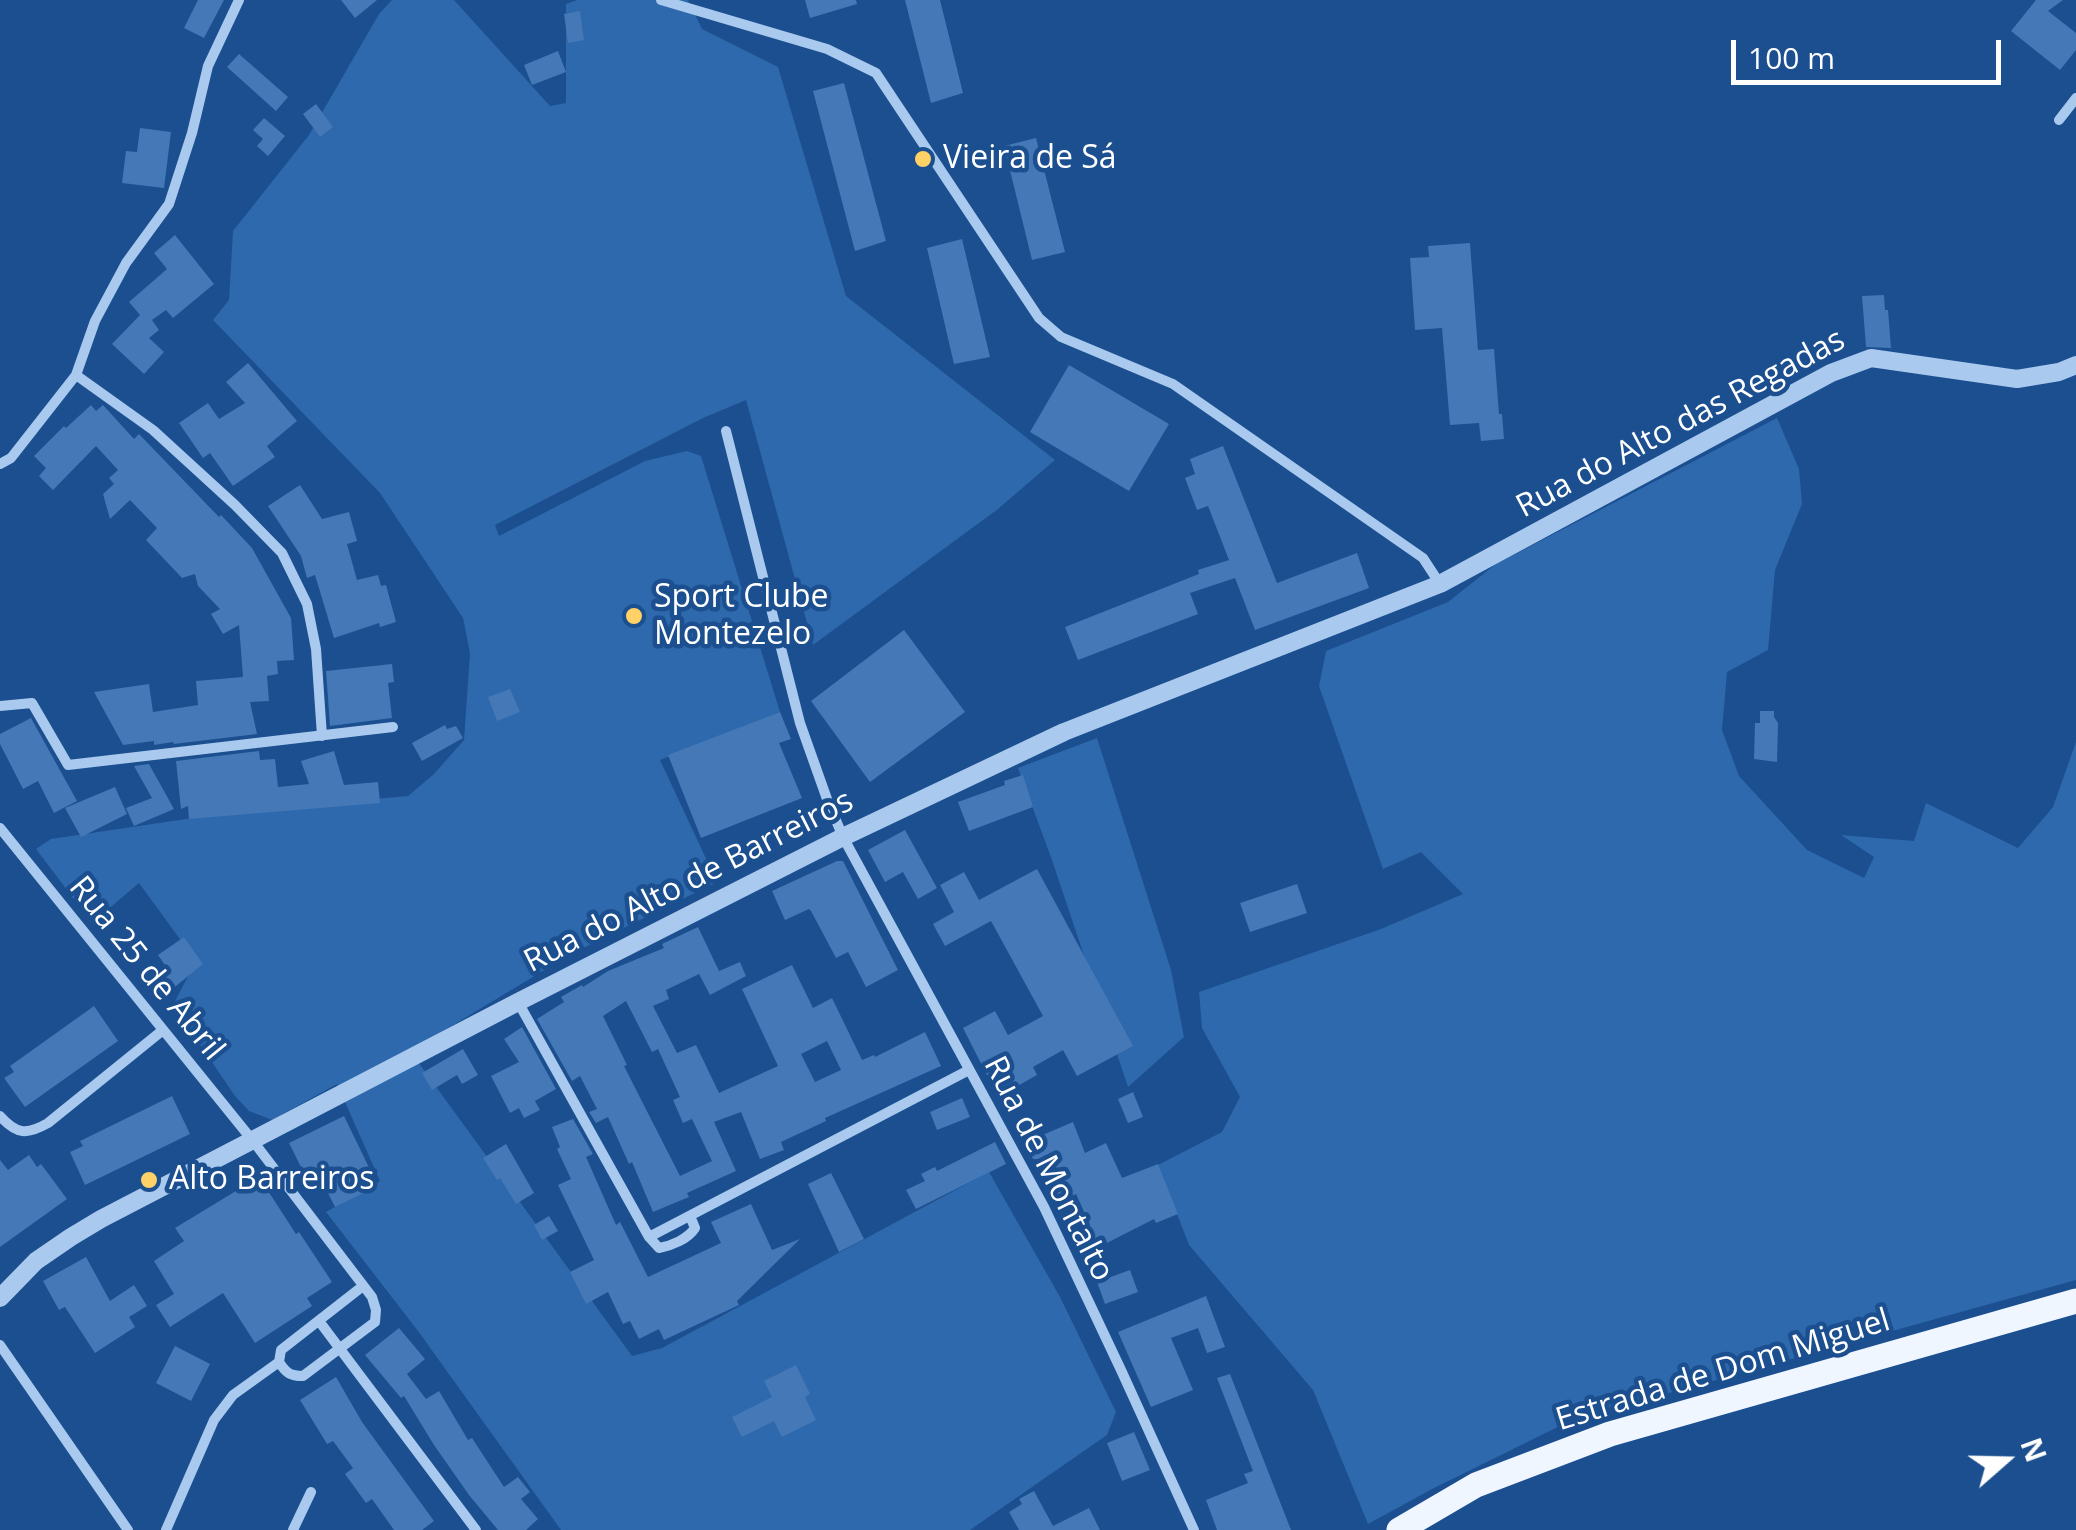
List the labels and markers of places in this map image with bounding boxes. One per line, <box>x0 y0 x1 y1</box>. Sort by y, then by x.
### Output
place label: Vieira de Sá <box>943 140 1117 178</box>
marker: Vieira de Sá <box>912 148 934 170</box>
place label: Sport Clube Montezelo <box>654 579 829 654</box>
marker: Sport Clube Montezelo <box>623 605 645 627</box>
place label: Alto Barreiros <box>169 1161 375 1199</box>
marker: Alto Barreiros <box>138 1169 160 1191</box>

